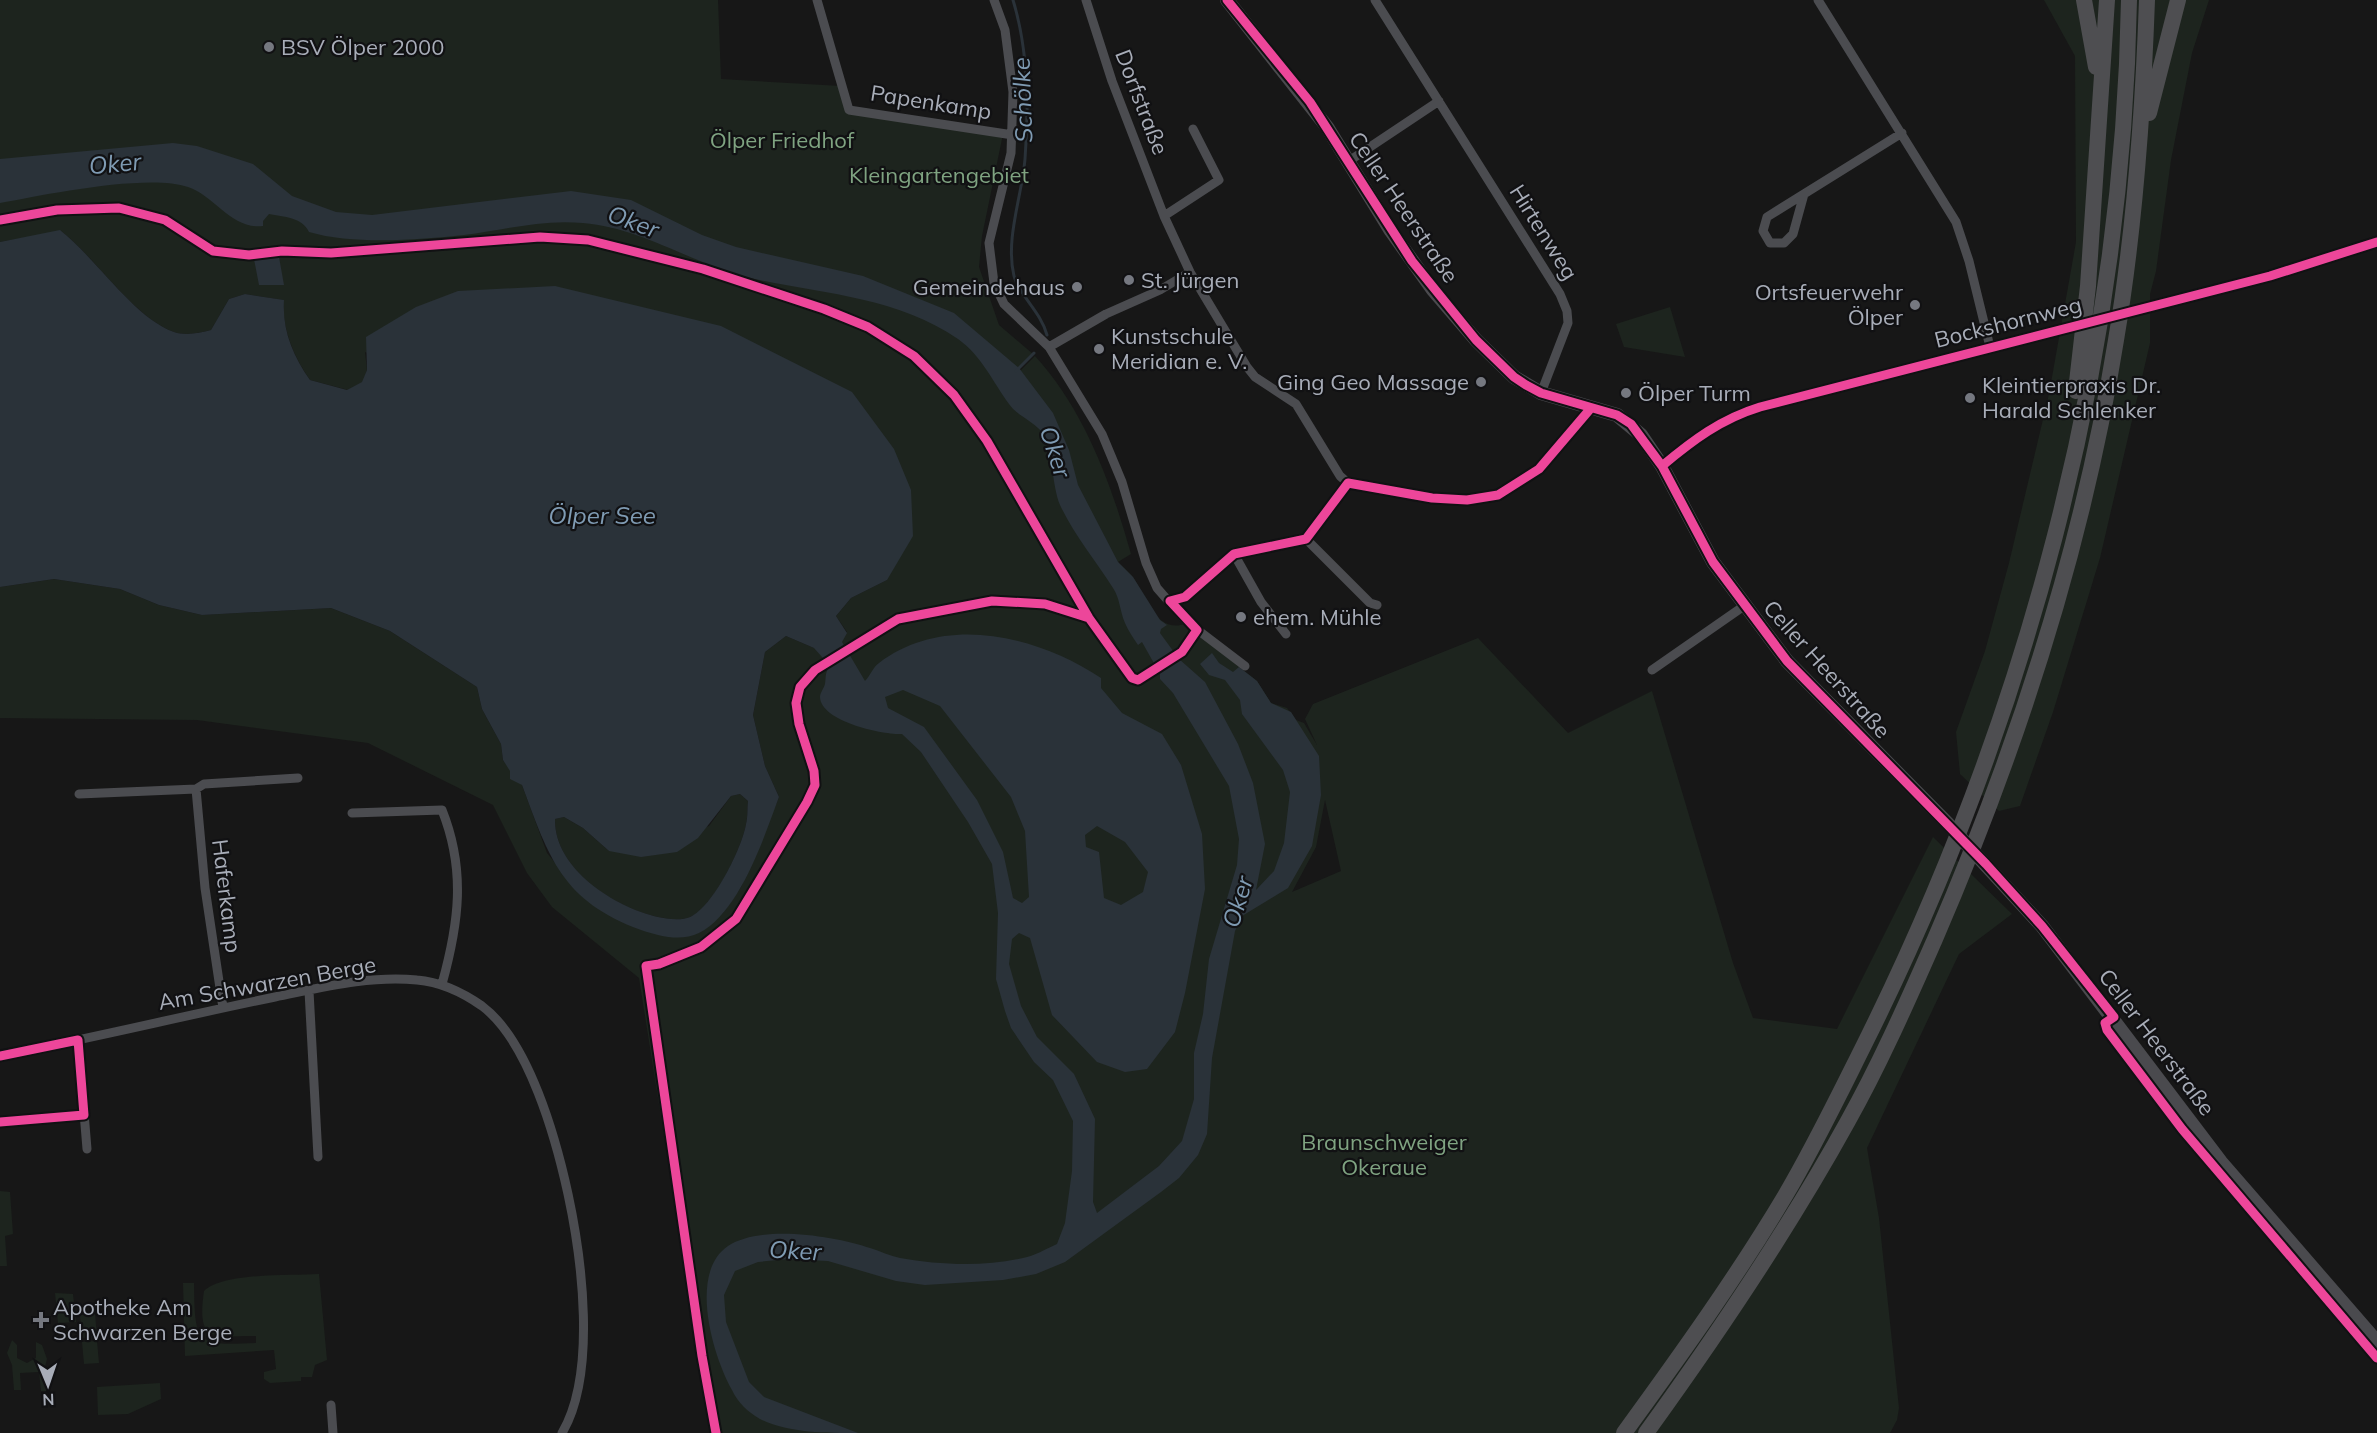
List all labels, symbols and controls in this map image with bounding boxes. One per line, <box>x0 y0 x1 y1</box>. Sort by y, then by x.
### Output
place label: BSV Ölper 2000 <box>281 33 444 61</box>
marker: BSV Ölper 2000 <box>262 40 276 54</box>
street label: Dorfstraße <box>1109 45 1175 159</box>
water label: Schölke <box>1006 57 1038 143</box>
street label: Papenkamp <box>869 79 993 125</box>
park label: Ölper Friedhof <box>710 126 855 154</box>
street label: Celler Heerstraße <box>1343 126 1465 288</box>
water label: Oker <box>88 146 144 180</box>
park label: Kleingartengebiet <box>849 161 1029 189</box>
street label: Hirtenweg <box>1504 179 1584 285</box>
water label: Oker <box>604 198 664 245</box>
place label: St. Jürgen <box>1141 266 1239 294</box>
place label: Gemeindehaus <box>913 273 1065 301</box>
marker: St. Jürgen <box>1122 273 1136 287</box>
place label: Ortsfeuerwehr Ölper <box>1755 278 1903 331</box>
marker: Gemeindehaus <box>1070 280 1084 294</box>
street label: Bockshornweg <box>1931 290 2085 354</box>
marker: Ortsfeuerwehr Ölper <box>1908 298 1922 312</box>
place label: Kunstschule Meridian e. V. <box>1111 322 1247 375</box>
marker: Kunstschule Meridian e. V. <box>1092 342 1106 356</box>
place label: Ging Geo Massage <box>1277 368 1469 396</box>
place label: Kleintierpraxis Dr. Harald Schlenker <box>1982 371 2161 424</box>
marker: Ging Geo Massage <box>1474 375 1488 389</box>
place label: Ölper Turm <box>1638 379 1751 407</box>
marker: Ölper Turm <box>1619 386 1633 400</box>
marker: Kleintierpraxis Dr. Harald Schlenker <box>1963 391 1977 405</box>
water label: Oker <box>1034 422 1079 482</box>
water label: Ölper See <box>548 500 656 530</box>
street label: Celler Heerstraße <box>1758 594 1896 744</box>
place label: ehem. Mühle <box>1253 603 1382 631</box>
marker: ehem. Mühle <box>1234 610 1248 624</box>
street label: Haferkamp <box>206 838 248 954</box>
water label: Oker <box>1215 871 1259 931</box>
street label: Am Schwarzen Berge <box>156 950 378 1016</box>
street label: Celler Heerstraße <box>2093 963 2221 1121</box>
park label: Braunschweiger Okeraue <box>1301 1128 1467 1181</box>
water label: Oker <box>768 1234 823 1266</box>
place label: Apotheke Am Schwarzen Berge <box>53 1293 232 1346</box>
marker: Apotheke Am Schwarzen Berge <box>34 1313 48 1327</box>
north arrow <box>18 1355 78 1415</box>
text: N <box>42 1390 55 1410</box>

